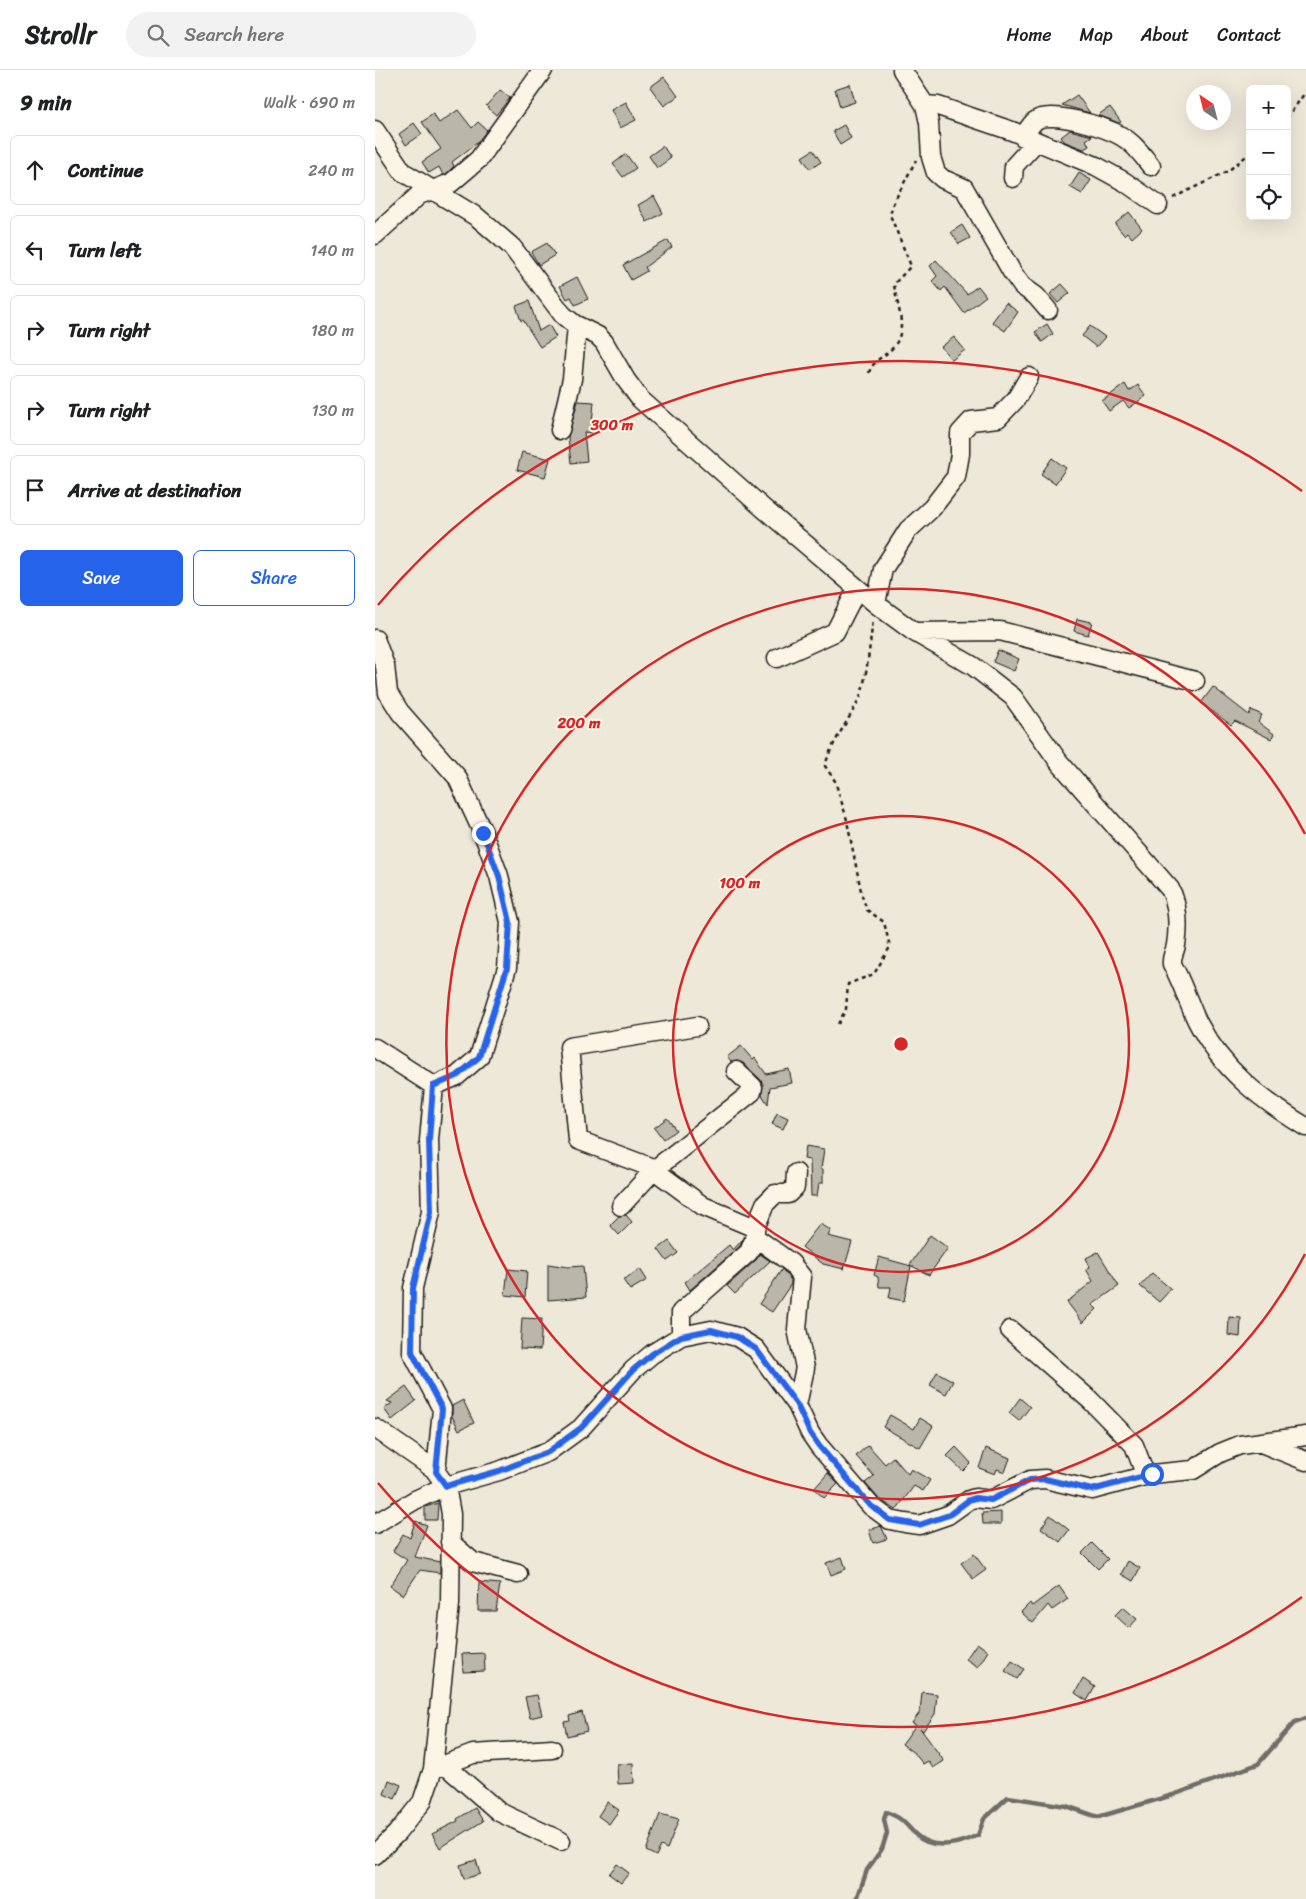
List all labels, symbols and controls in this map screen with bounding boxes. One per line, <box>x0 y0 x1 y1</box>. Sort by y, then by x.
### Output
search box <box>126 12 476 57</box>
text: Strollr <box>25 14 96 56</box>
text: Search here <box>184 18 284 51</box>
text: Home <box>1007 19 1052 51</box>
text: Map <box>1080 19 1113 51</box>
text: About <box>1141 19 1189 51</box>
text: Contact <box>1217 19 1281 51</box>
icon: search <box>144 21 172 49</box>
text: 9 min <box>20 84 72 122</box>
north arrow <box>1186 85 1231 130</box>
map controls <box>1246 85 1291 220</box>
button: + <box>1246 85 1291 130</box>
text: Walk · 690 m <box>263 88 355 117</box>
button: − <box>1246 130 1291 175</box>
text: Continue <box>68 154 144 187</box>
icon: ahead <box>21 156 49 184</box>
text: 240 m <box>308 156 354 185</box>
button: locate <box>1246 175 1291 220</box>
text: Turn left <box>68 234 141 267</box>
icon: left <box>21 236 49 264</box>
text: 140 m <box>311 236 354 265</box>
text: Turn right <box>68 314 150 347</box>
icon: right <box>21 316 49 344</box>
text: 180 m <box>311 316 354 345</box>
text: Turn right <box>68 394 150 427</box>
icon: right <box>21 396 49 424</box>
text: 130 m <box>312 396 354 425</box>
text: 300 m <box>590 412 634 438</box>
text: Arrive at destination <box>68 474 241 507</box>
icon: arrive <box>21 476 49 504</box>
button: Save <box>20 550 183 606</box>
button: Share <box>193 550 355 606</box>
text: 200 m <box>556 710 601 736</box>
route end <box>472 822 495 845</box>
text: 100 m <box>720 870 761 896</box>
centre of rings <box>892 1035 910 1053</box>
route start <box>1141 1463 1164 1486</box>

